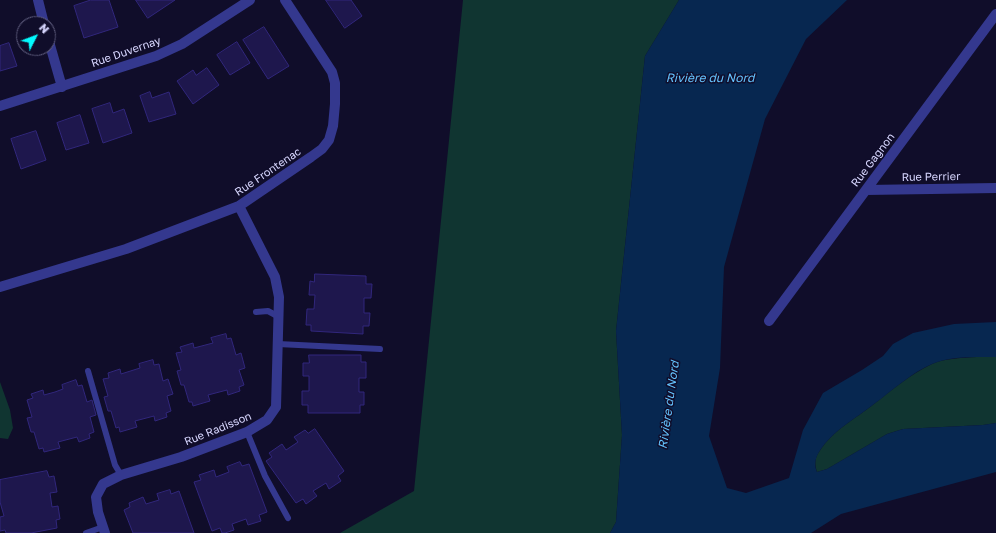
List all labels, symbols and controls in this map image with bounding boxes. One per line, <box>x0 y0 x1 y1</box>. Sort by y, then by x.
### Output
north arrow <box>16 16 56 56</box>
text: N <box>37 21 52 36</box>
street label: Rue Duvernay <box>89 34 163 70</box>
water label: Rivière du Nord <box>666 71 754 85</box>
street label: Rue Gagnon <box>848 131 898 189</box>
street label: Rue Frontenac <box>232 145 304 199</box>
street label: Rue Perrier <box>902 170 960 184</box>
water label: Rivière du Nord <box>656 360 682 450</box>
street label: Rue Radisson <box>182 410 254 448</box>

